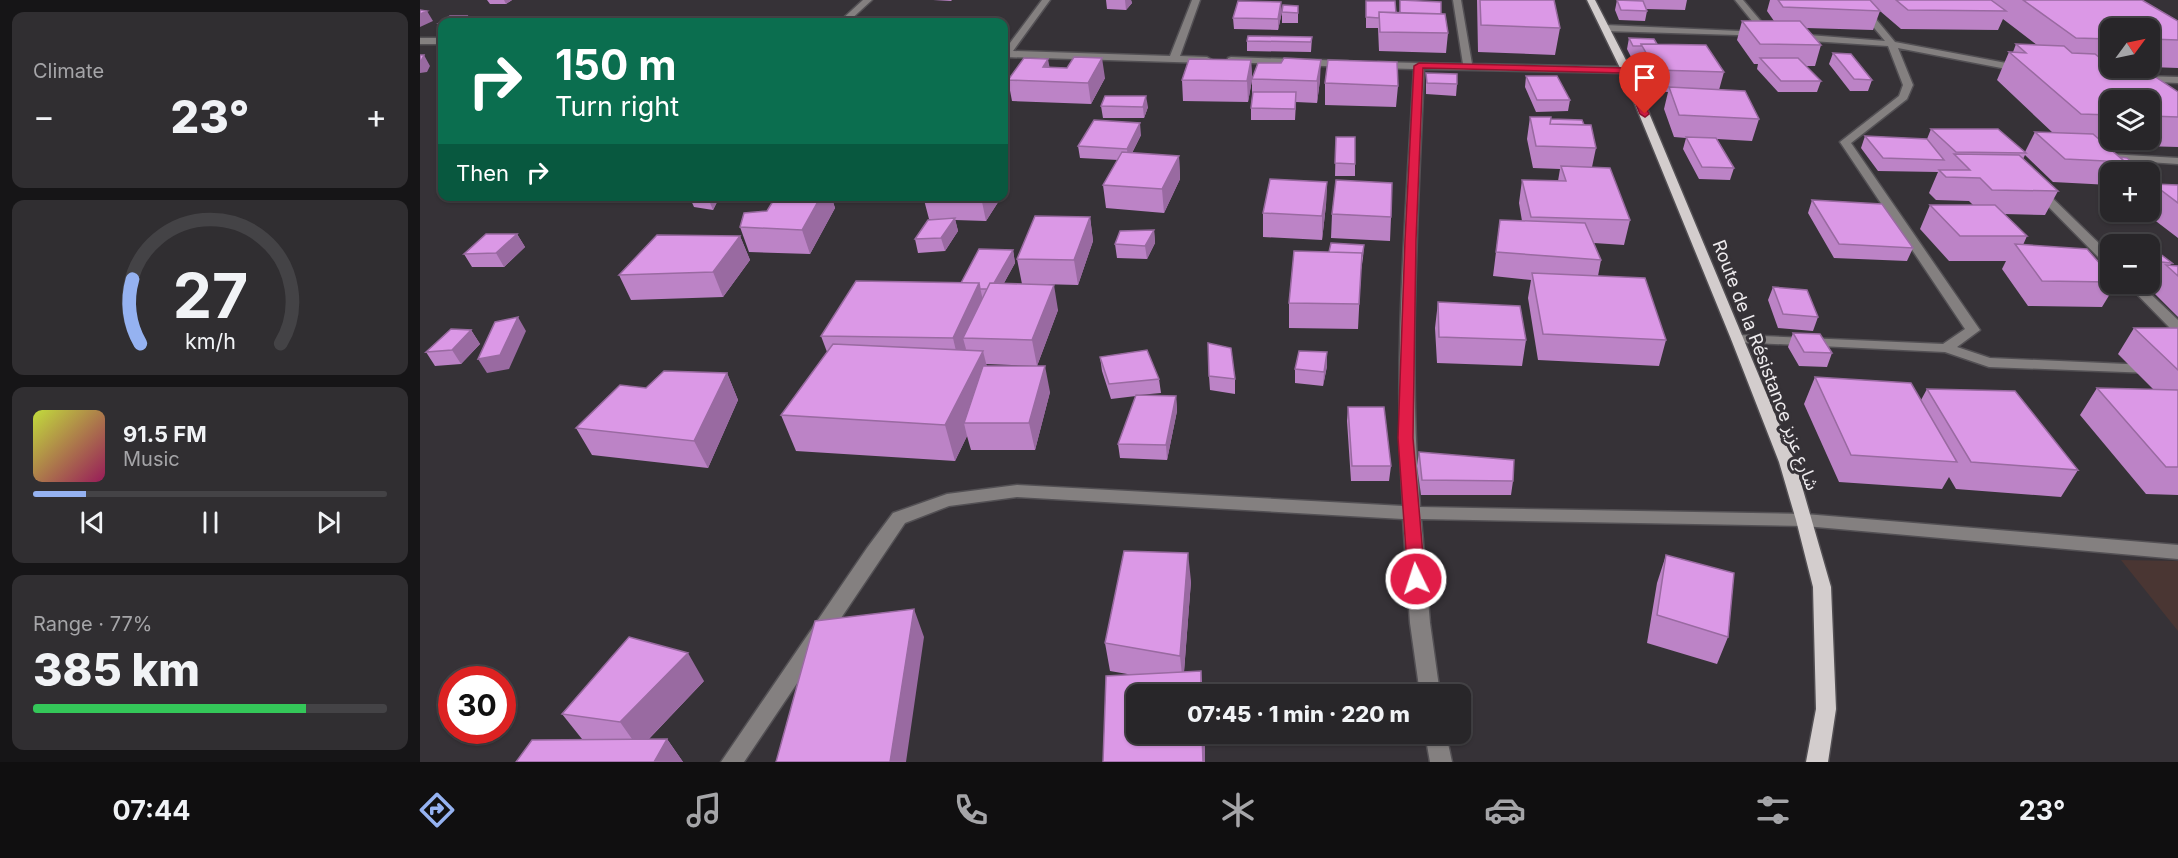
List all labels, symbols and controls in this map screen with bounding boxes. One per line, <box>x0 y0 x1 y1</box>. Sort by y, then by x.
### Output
north arrow <box>2100 18 2160 78</box>
map controls <box>2100 18 2160 294</box>
text: 150 m <box>555 39 677 90</box>
icon: right <box>456 42 534 120</box>
pin <box>1619 52 1670 114</box>
text: Climate <box>33 59 104 83</box>
icon: arrive <box>1628 61 1661 94</box>
text: 23° <box>171 89 249 144</box>
text: Turn right <box>555 90 679 123</box>
button: layers <box>2100 90 2160 150</box>
text: − <box>33 96 55 136</box>
text: + <box>365 96 387 136</box>
icon: right <box>521 156 554 189</box>
text: Then <box>456 160 509 186</box>
button: + <box>2100 162 2160 222</box>
button: − <box>2100 234 2160 294</box>
street label: Route de la Résistance شارع عزيز <box>1705 237 1823 494</box>
text: 27 <box>172 258 248 333</box>
text: km/h <box>185 329 235 355</box>
text: 91.5 FM <box>123 421 207 447</box>
text: Music <box>123 447 180 471</box>
icon: previous <box>76 506 109 539</box>
icon: pause <box>194 506 227 539</box>
icon: next <box>312 506 345 539</box>
position arrow <box>1384 547 1448 611</box>
text: Range · 77% <box>33 612 152 636</box>
text: 385 km <box>33 642 200 697</box>
speed limit sign: 30 <box>438 666 516 744</box>
text: 07:45 · 1 min · 220 m <box>1187 701 1410 727</box>
icon: directions <box>416 789 458 831</box>
icon: music <box>683 789 725 831</box>
icon: phone <box>950 789 992 831</box>
icon: climate <box>1217 789 1259 831</box>
icon: car <box>1484 789 1526 831</box>
icon: filters <box>1752 789 1794 831</box>
text: 07:44 <box>113 794 191 827</box>
text: 23° <box>2019 794 2065 827</box>

